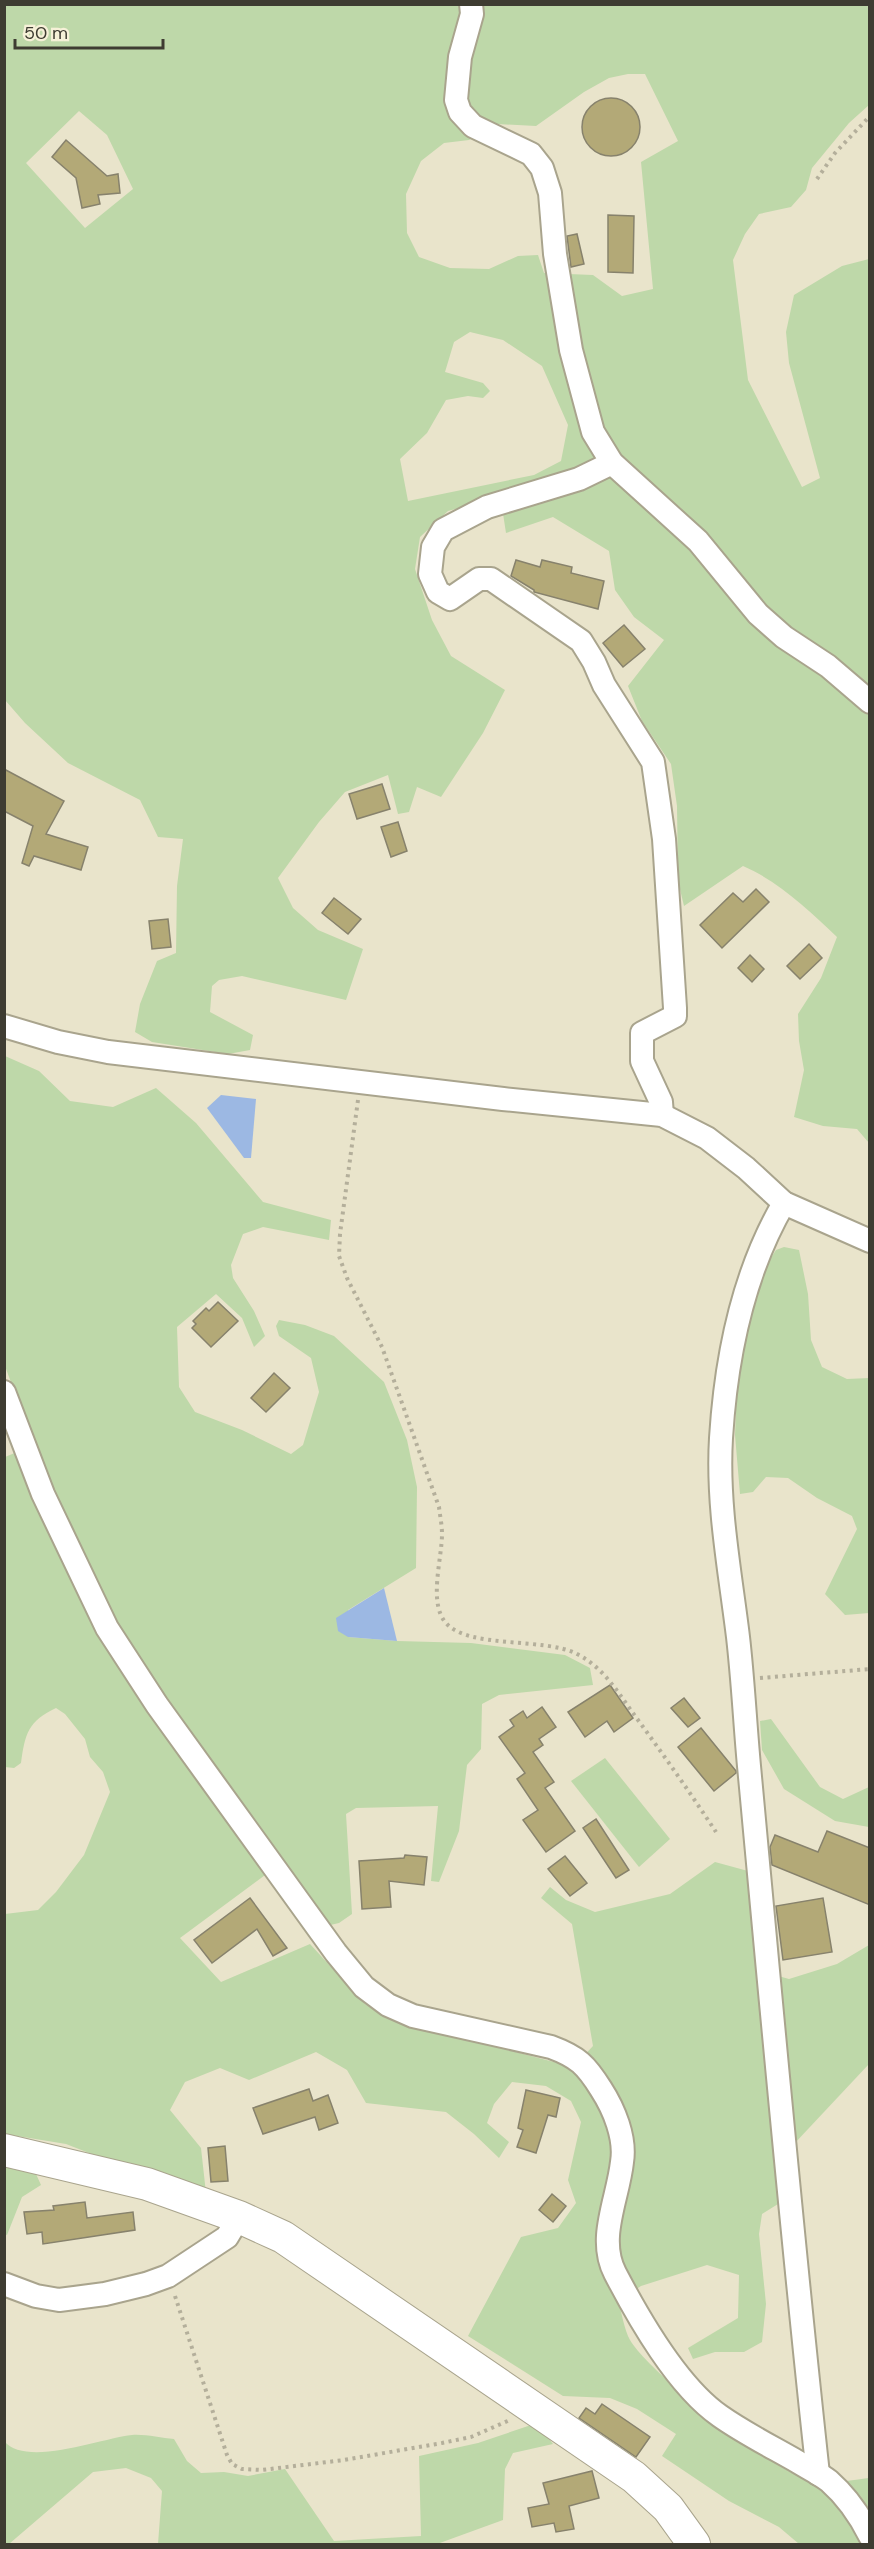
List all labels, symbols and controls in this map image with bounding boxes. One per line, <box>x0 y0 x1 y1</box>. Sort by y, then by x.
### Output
scale bar <box>15 12 164 50</box>
text: 50 m <box>24 21 68 45</box>

